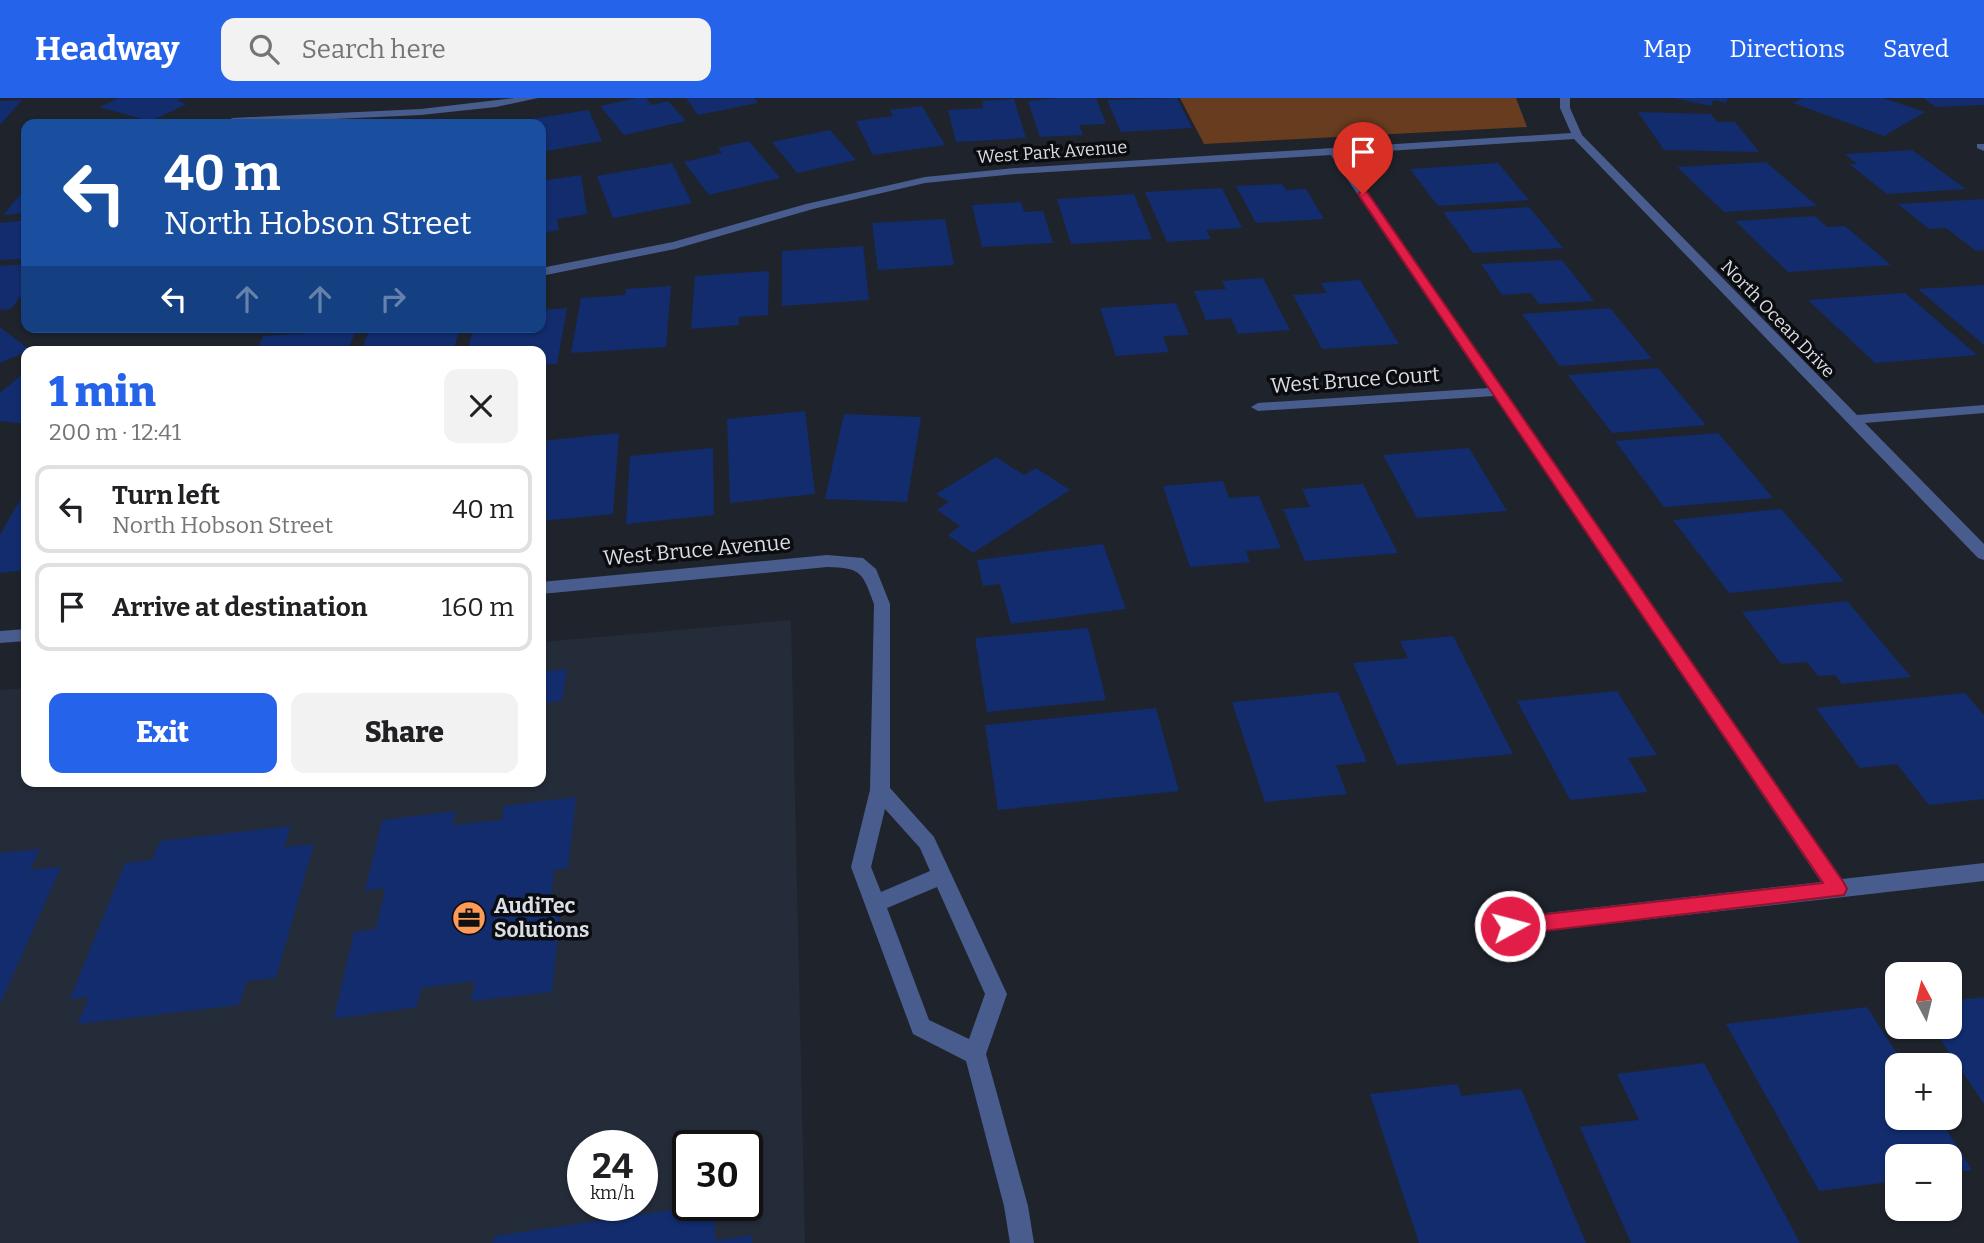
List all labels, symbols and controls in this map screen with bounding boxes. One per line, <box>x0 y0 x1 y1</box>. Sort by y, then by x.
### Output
search box <box>221 18 711 81</box>
text: Headway <box>35 29 179 69</box>
icon: search <box>245 30 283 68</box>
text: Search here <box>301 34 446 65</box>
text: Map <box>1643 35 1692 63</box>
text: Directions <box>1730 35 1845 63</box>
text: Saved <box>1883 35 1949 63</box>
pin <box>1333 122 1393 194</box>
icon: arrive <box>1344 133 1382 171</box>
street label: West Park Avenue <box>976 136 1128 168</box>
text: 40 m <box>164 144 281 203</box>
icon: left <box>49 147 140 238</box>
text: North Hobson Street <box>164 204 472 242</box>
street label: North Ocean Drive <box>1716 256 1840 382</box>
icon: left <box>155 280 193 318</box>
icon: ahead <box>228 280 266 318</box>
icon: ahead <box>301 280 339 318</box>
icon: right <box>374 280 412 318</box>
street label: West Bruce Court <box>1269 361 1441 399</box>
text: 1 min <box>49 367 156 417</box>
button: close <box>444 369 518 443</box>
text: 200 m · 12:41 <box>49 418 181 446</box>
text: Turn left <box>112 480 220 511</box>
icon: left <box>53 490 91 528</box>
text: 40 m <box>452 494 514 525</box>
text: North Hobson Street <box>112 511 333 539</box>
street label: West Bruce Avenue <box>602 529 792 571</box>
icon: arrive <box>53 588 91 626</box>
text: Arrive at destination <box>112 592 367 623</box>
text: 160 m <box>442 592 514 623</box>
button: Exit <box>49 693 277 773</box>
button: Share <box>291 693 518 773</box>
position arrow <box>1473 889 1547 963</box>
place label: AudiTec Solutions <box>494 893 589 943</box>
office icon: AudiTec Solutions <box>450 899 488 937</box>
north arrow <box>1885 962 1962 1040</box>
map controls <box>1885 962 1962 1221</box>
button: + <box>1885 1053 1962 1130</box>
speed limit sign: 30 <box>672 1130 763 1221</box>
button: − <box>1885 1144 1962 1221</box>
text: 24 <box>592 1145 633 1187</box>
text: km/h <box>590 1182 635 1204</box>

